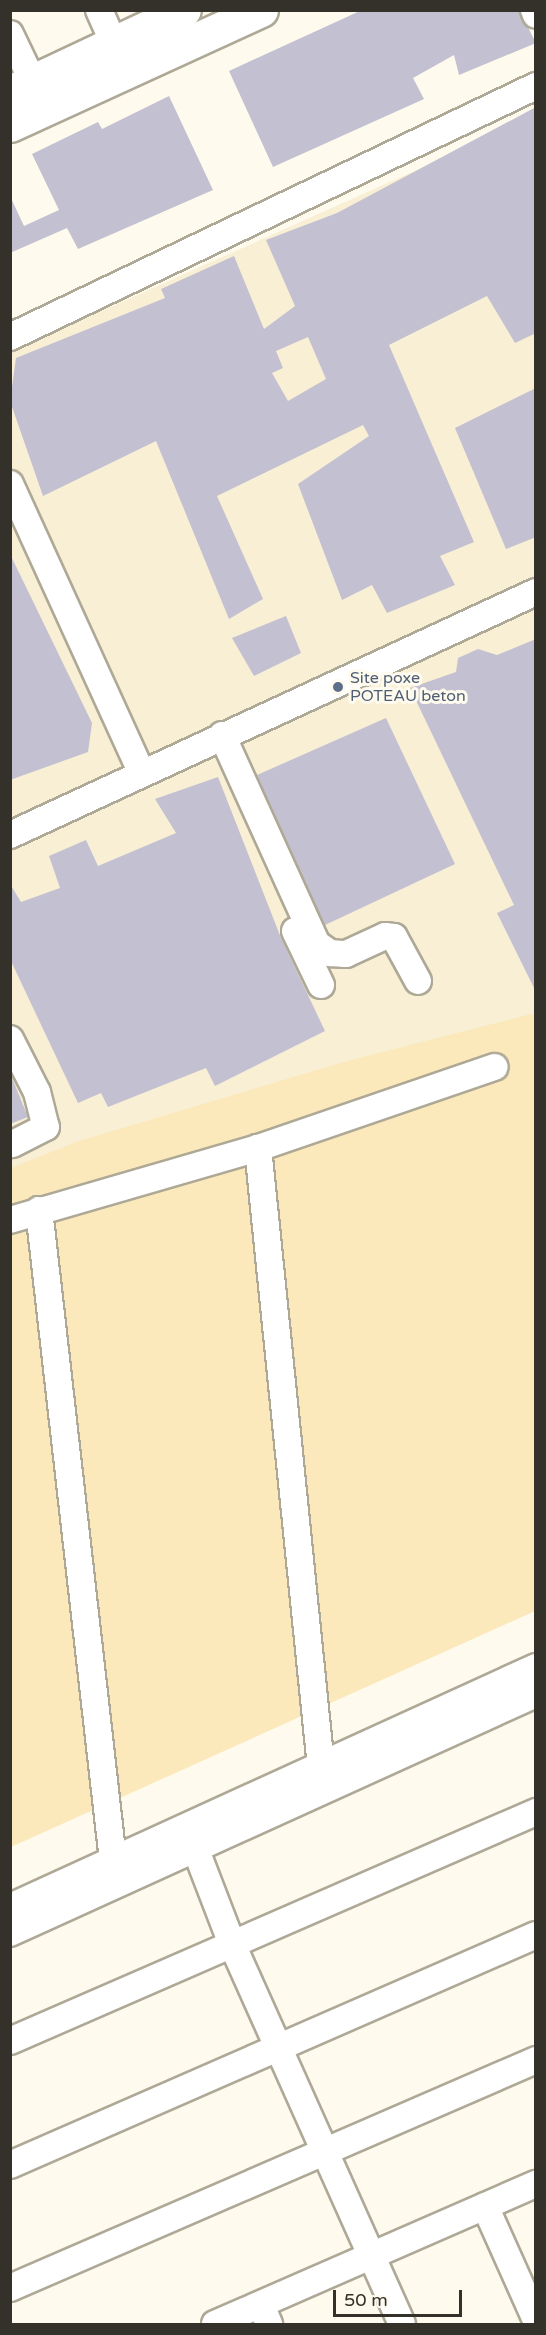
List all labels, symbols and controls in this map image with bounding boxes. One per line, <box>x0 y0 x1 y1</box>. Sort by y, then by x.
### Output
place label: Site poxe POTEAU beton <box>350 668 466 706</box>
marker: Site poxe POTEAU beton <box>331 680 345 694</box>
scale bar <box>336 2278 465 2316</box>
text: 50 m <box>344 2289 388 2311</box>

